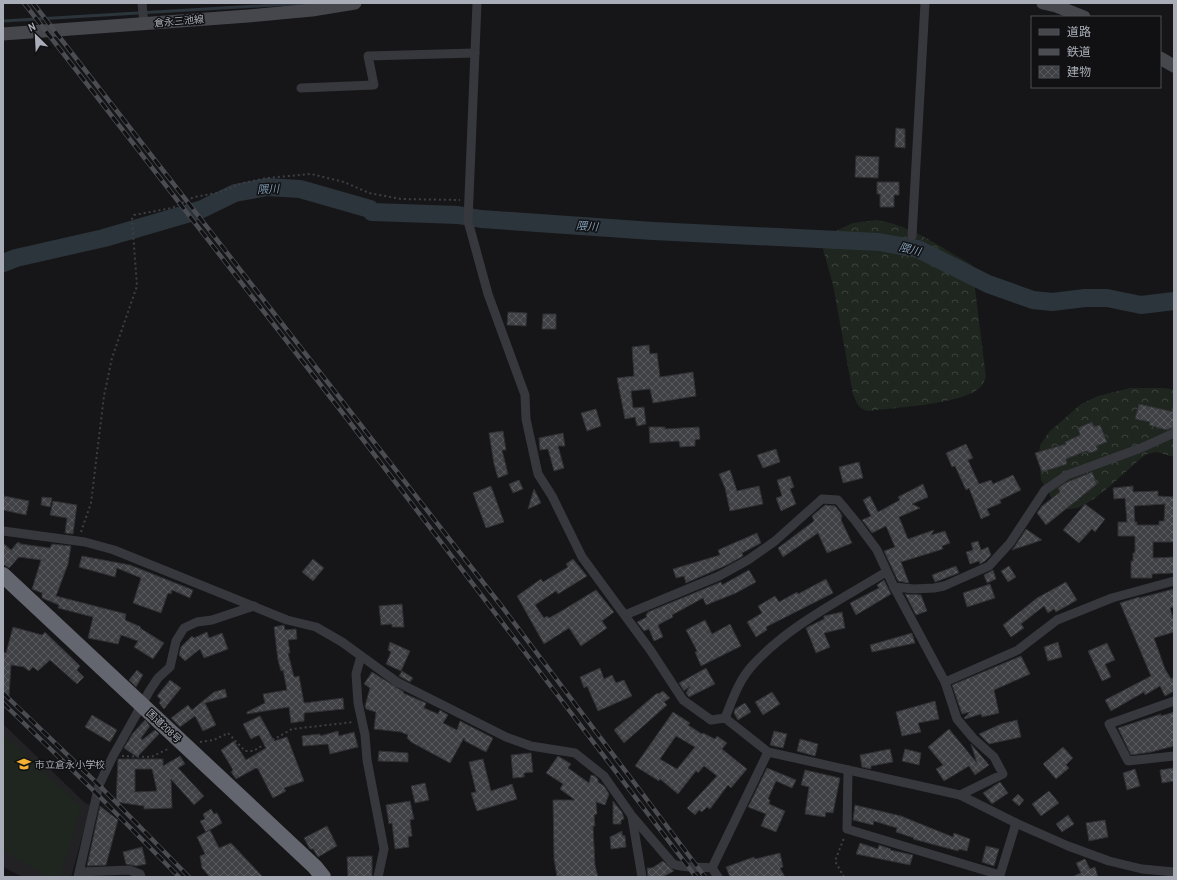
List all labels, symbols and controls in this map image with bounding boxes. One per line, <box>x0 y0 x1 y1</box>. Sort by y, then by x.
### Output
street label: 倉永三池線 <box>154 12 204 30</box>
north arrow <box>16 16 56 56</box>
legend <box>1031 16 1161 88</box>
text: N <box>26 19 38 35</box>
text: 道路 <box>1067 24 1091 40</box>
text: 鉄道 <box>1067 44 1091 60</box>
text: 建物 <box>1067 64 1091 80</box>
water label: 隈川 <box>257 181 280 197</box>
water label: 隈川 <box>576 218 599 234</box>
water label: 隈川 <box>898 240 923 259</box>
street label: 国道208号 <box>144 706 184 746</box>
school or university icon: 市立倉永小学校 <box>16 756 32 772</box>
place label: 市立倉永小学校 <box>35 758 105 771</box>

